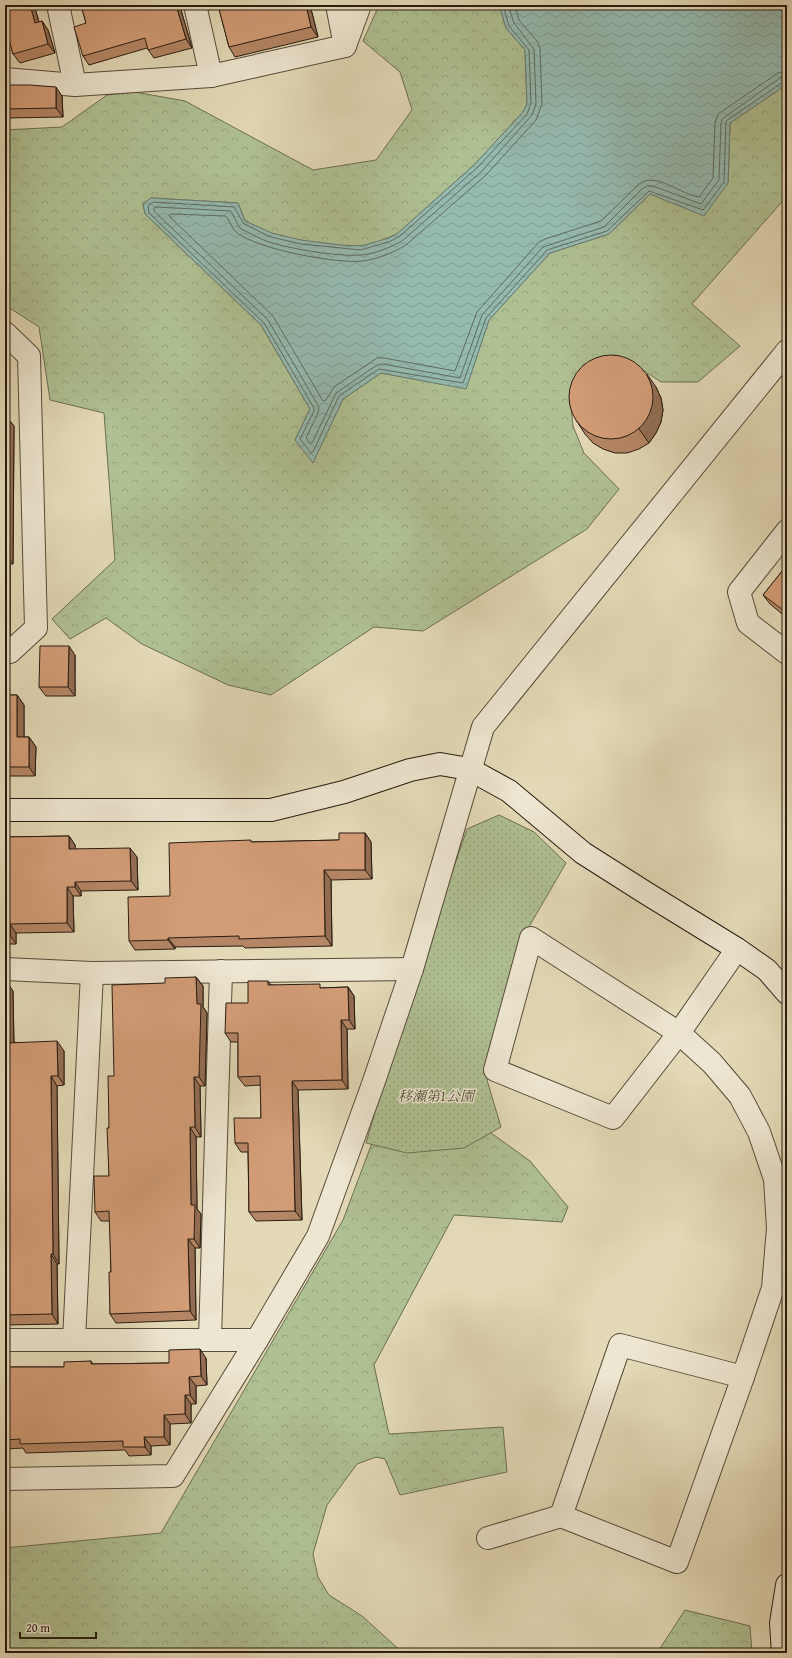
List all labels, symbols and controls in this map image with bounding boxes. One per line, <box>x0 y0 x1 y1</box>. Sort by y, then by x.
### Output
park label: 移瀬第1公園 <box>398 1086 476 1106</box>
scale bar <box>20 1614 96 1640</box>
text: 20 m <box>26 1619 50 1636</box>

